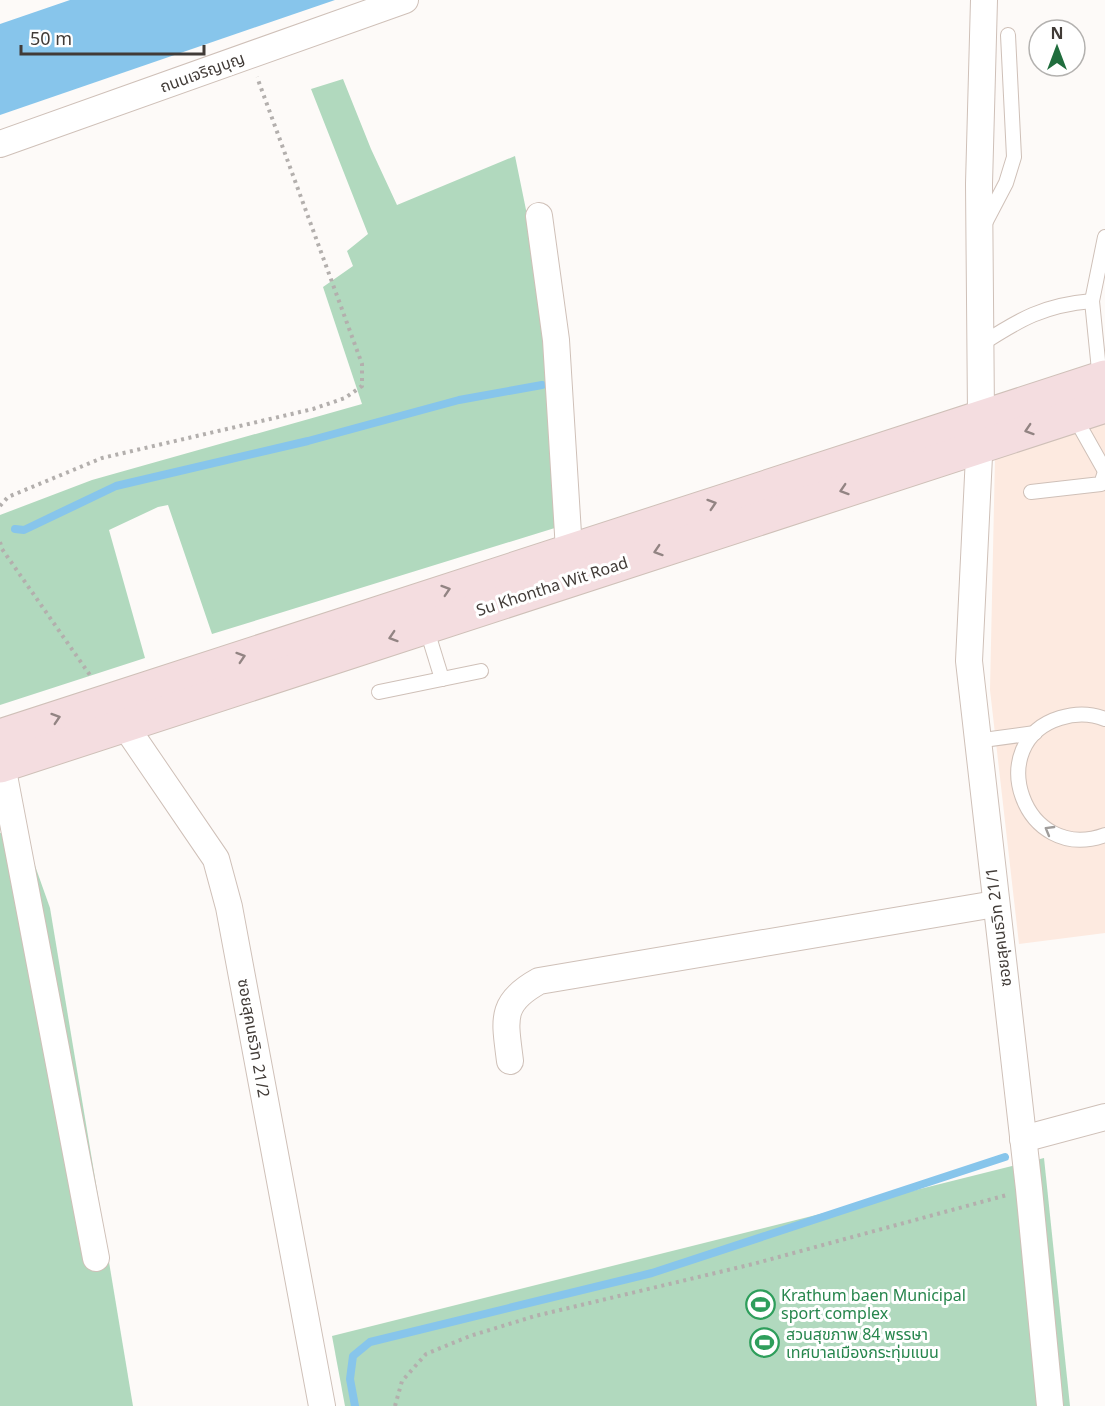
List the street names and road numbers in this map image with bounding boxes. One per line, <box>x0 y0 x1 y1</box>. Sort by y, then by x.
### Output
street label: ถนนเจริญบุญ <box>157 47 247 97</box>
street label: Su Khontha Wit Road <box>473 551 631 621</box>
street label: ซอยสุคนธวิท 21/1 <box>980 866 1016 988</box>
street label: ซอยสุคนธวิท 21/2 <box>233 977 275 1099</box>

